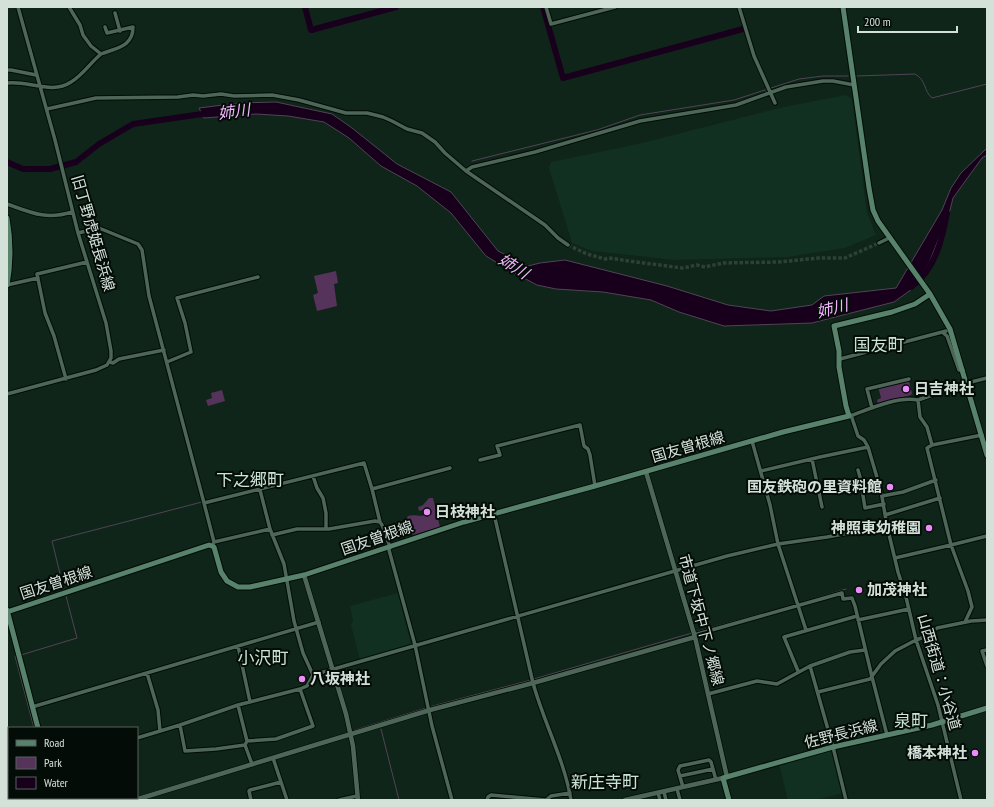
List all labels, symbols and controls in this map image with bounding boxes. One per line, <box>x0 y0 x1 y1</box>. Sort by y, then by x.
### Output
scale bar <box>858 8 957 34</box>
text: 200 m <box>864 14 891 29</box>
water label: 姉川 <box>217 99 253 123</box>
street label: 旧丁野虎姫長浜線 <box>68 173 119 293</box>
water label: 姉川 <box>495 249 535 284</box>
water label: 姉川 <box>814 294 852 322</box>
district label: 国友町 <box>854 334 905 356</box>
place label: 日吉神社 <box>914 379 974 398</box>
marker: 日吉神社 <box>901 384 911 394</box>
street label: 国友曽根線 <box>649 427 727 466</box>
district label: 下之郷町 <box>216 469 284 491</box>
place label: 国友鉄砲の里資料館 <box>747 477 882 496</box>
marker: 国友鉄砲の里資料館 <box>885 482 895 492</box>
place label: 日枝神社 <box>435 502 495 521</box>
marker: 日枝神社 <box>422 507 432 517</box>
street label: 国友曽根線 <box>338 516 415 559</box>
place label: 神照東幼稚園 <box>830 518 921 537</box>
marker: 神照東幼稚園 <box>924 523 934 533</box>
street label: 市道下坂中下ノ郷線 <box>675 552 728 688</box>
street label: 国友曽根線 <box>17 562 94 603</box>
place label: 加茂神社 <box>867 580 927 599</box>
marker: 加茂神社 <box>854 585 864 595</box>
street label: 山西街道：小谷道 <box>914 612 965 732</box>
district label: 小沢町 <box>238 647 289 669</box>
place label: 八坂神社 <box>310 669 370 688</box>
marker: 八坂神社 <box>297 674 307 684</box>
district label: 泉町 <box>894 710 928 732</box>
street label: 佐野長浜線 <box>802 715 880 752</box>
legend <box>8 727 138 799</box>
text: Road <box>44 735 64 750</box>
place label: 橋本神社 <box>907 743 967 762</box>
marker: 橋本神社 <box>970 748 980 758</box>
text: Park <box>44 755 62 770</box>
district label: 新庄寺町 <box>571 771 639 793</box>
text: Water <box>44 775 69 790</box>

